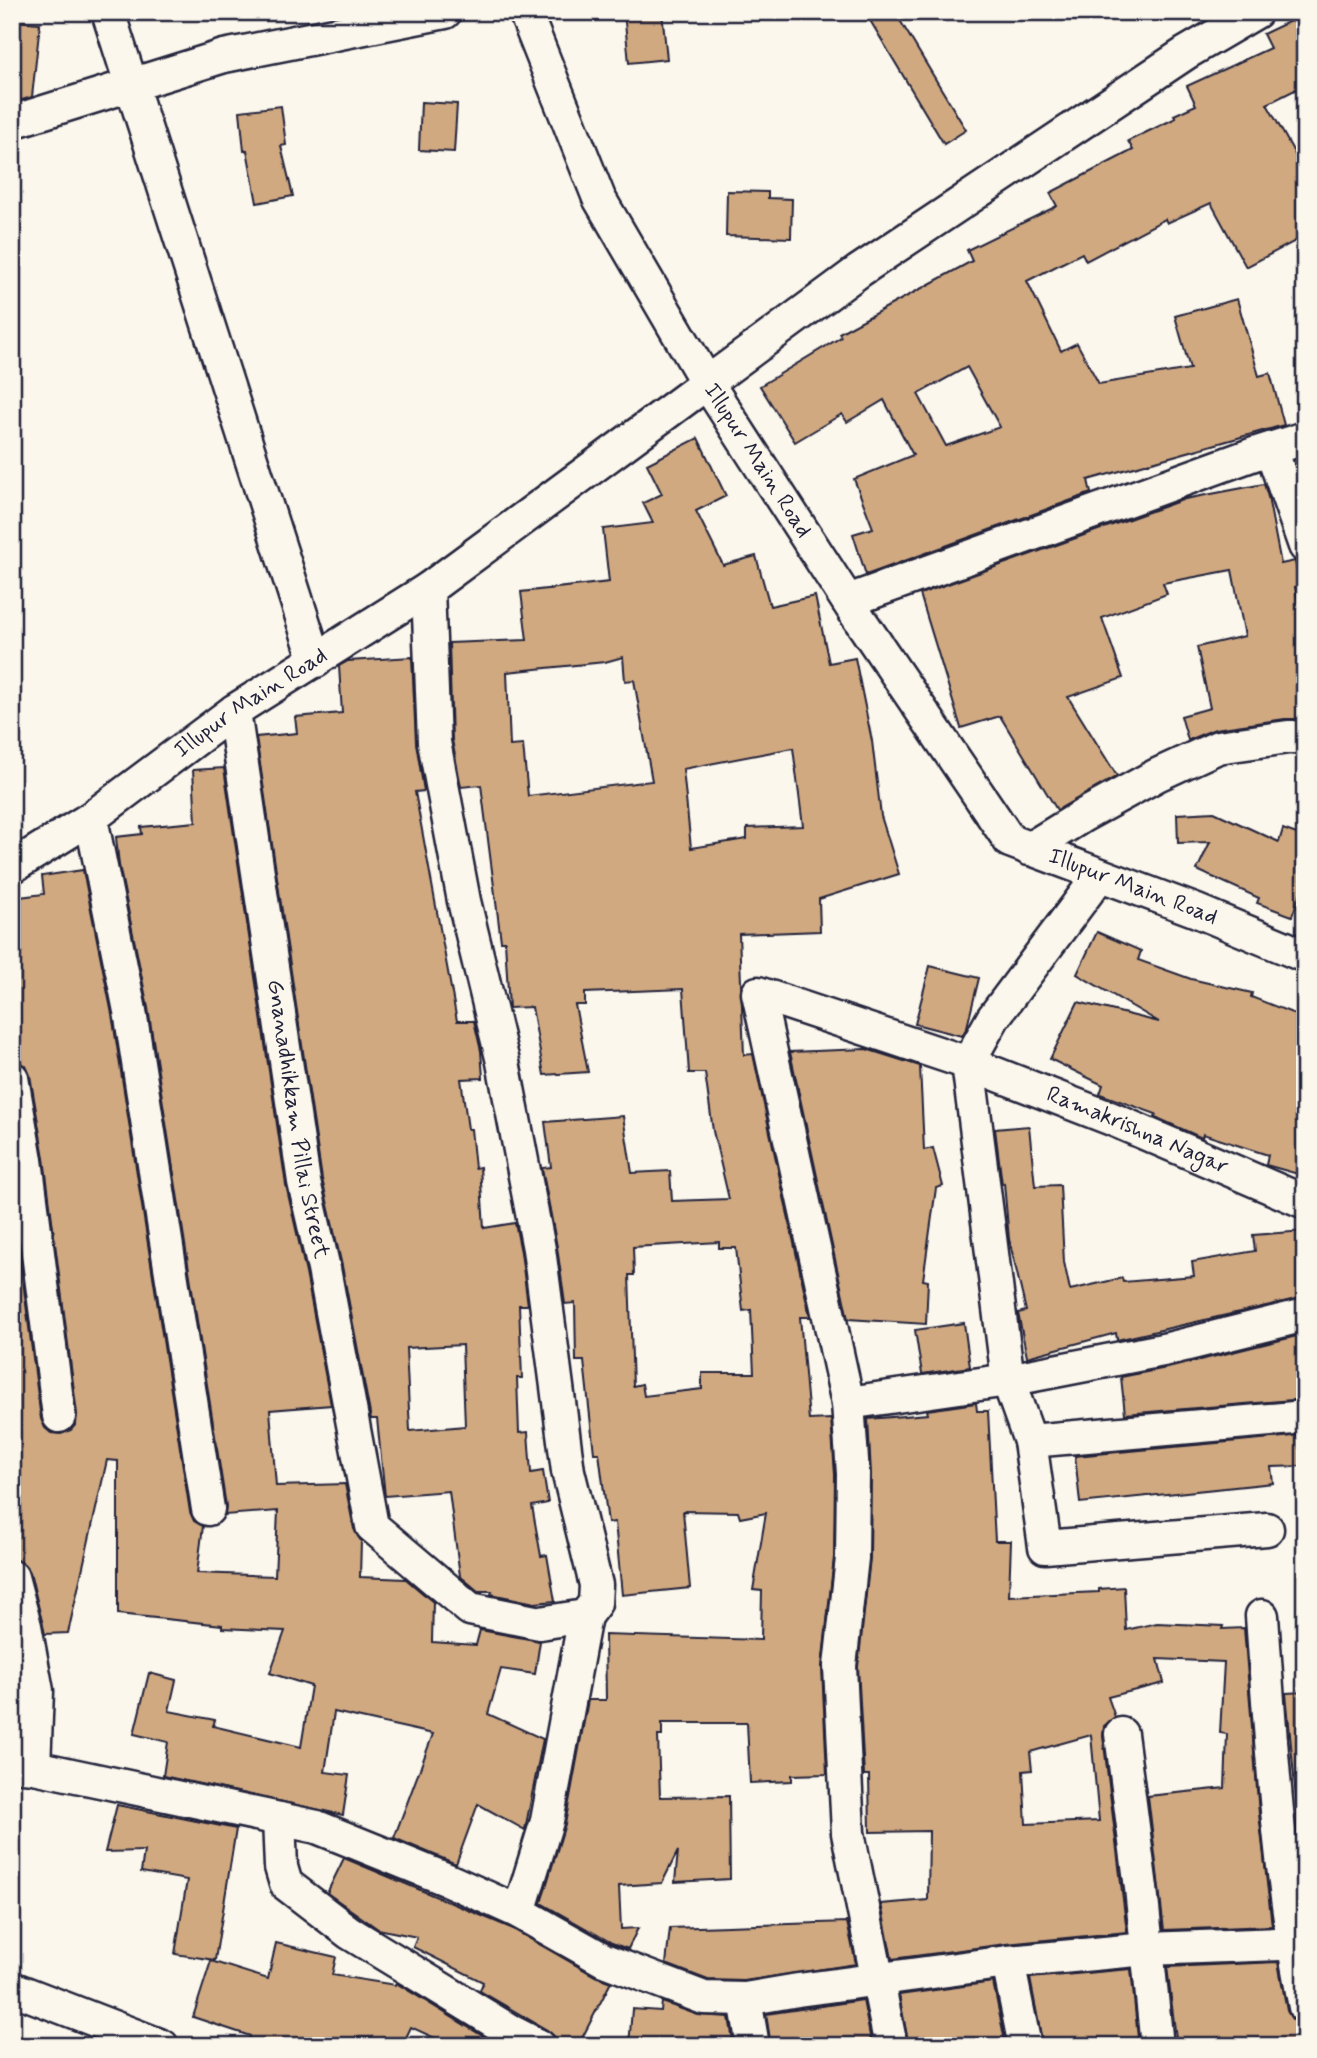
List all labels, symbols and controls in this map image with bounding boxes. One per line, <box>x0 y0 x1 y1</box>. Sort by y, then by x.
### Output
street label: Illupur Main Road <box>696 378 818 544</box>
street label: Illupur Main Road <box>168 641 333 765</box>
street label: Illupur Main Road <box>1044 842 1222 933</box>
street label: Gnanadhikkam Pillai Street <box>259 978 336 1262</box>
street label: Ramakrishna Nagar <box>1042 1080 1233 1182</box>

